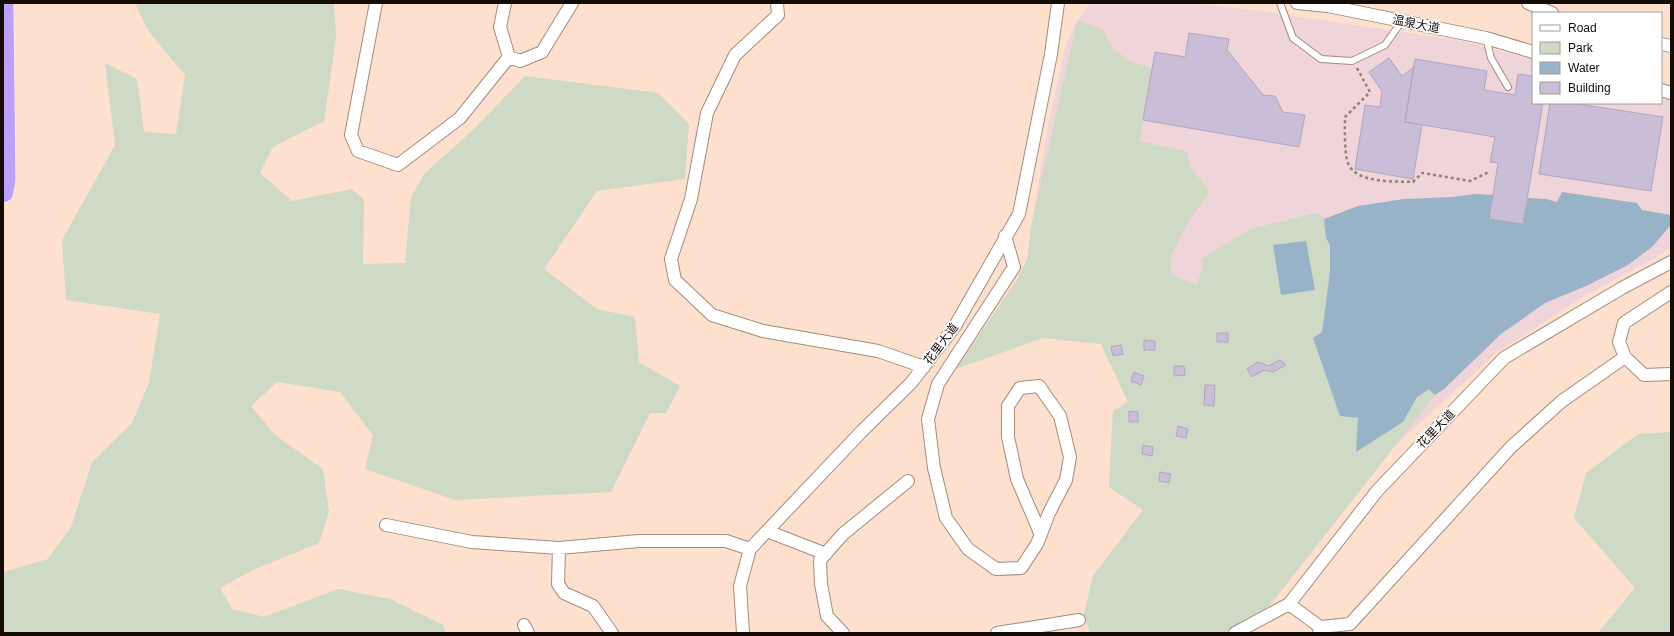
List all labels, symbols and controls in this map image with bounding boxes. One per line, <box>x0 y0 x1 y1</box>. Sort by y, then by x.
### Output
legend <box>1532 12 1662 104</box>
street label: 温泉大道 <box>1391 13 1441 35</box>
text: Road <box>1568 21 1597 35</box>
text: Park <box>1568 41 1594 55</box>
text: Water <box>1568 61 1600 75</box>
text: Building <box>1568 81 1611 95</box>
street label: 花里大道 <box>921 321 961 367</box>
street label: 花里大道 <box>1414 407 1458 451</box>

